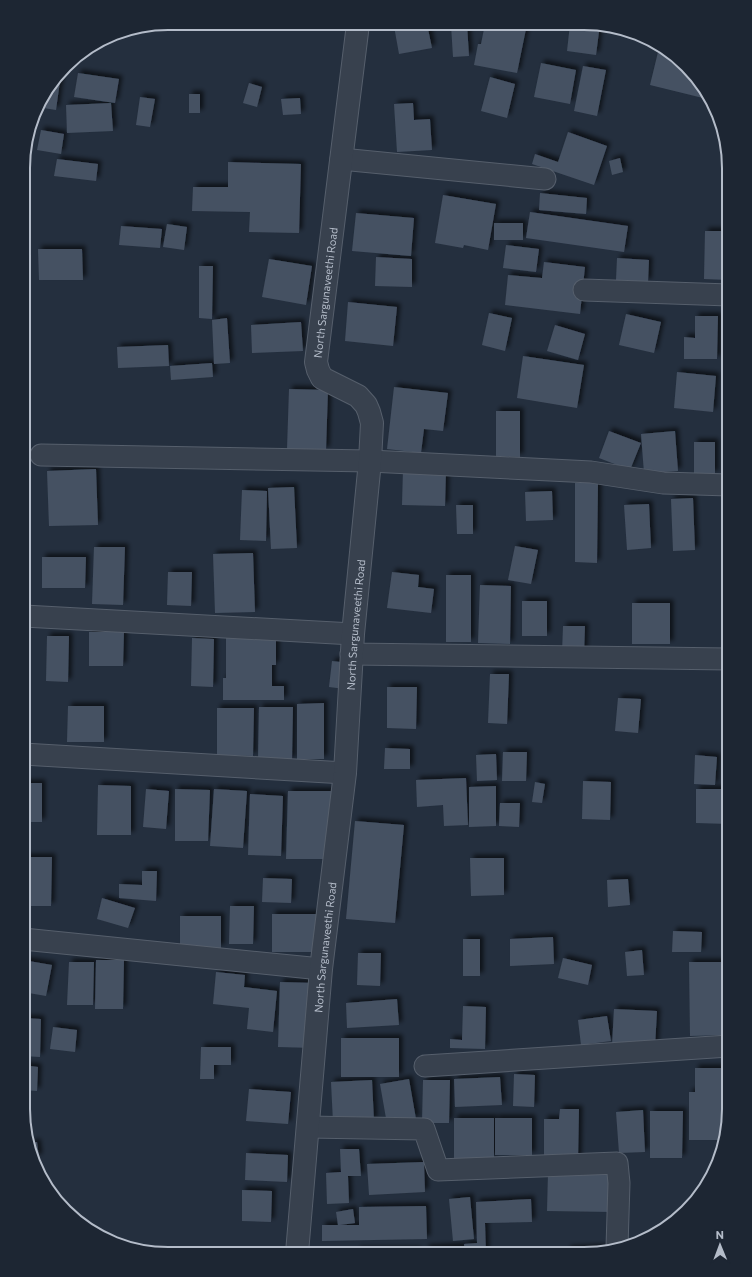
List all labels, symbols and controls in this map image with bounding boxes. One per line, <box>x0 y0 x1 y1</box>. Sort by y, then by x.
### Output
street label: North Sargunaveethi Road <box>310 227 339 359</box>
street label: North Sargunaveethi Road <box>343 559 367 691</box>
street label: North Sargunaveethi Road <box>311 881 338 1013</box>
north arrow <box>700 1225 740 1265</box>
text: N <box>716 1228 724 1241</box>

